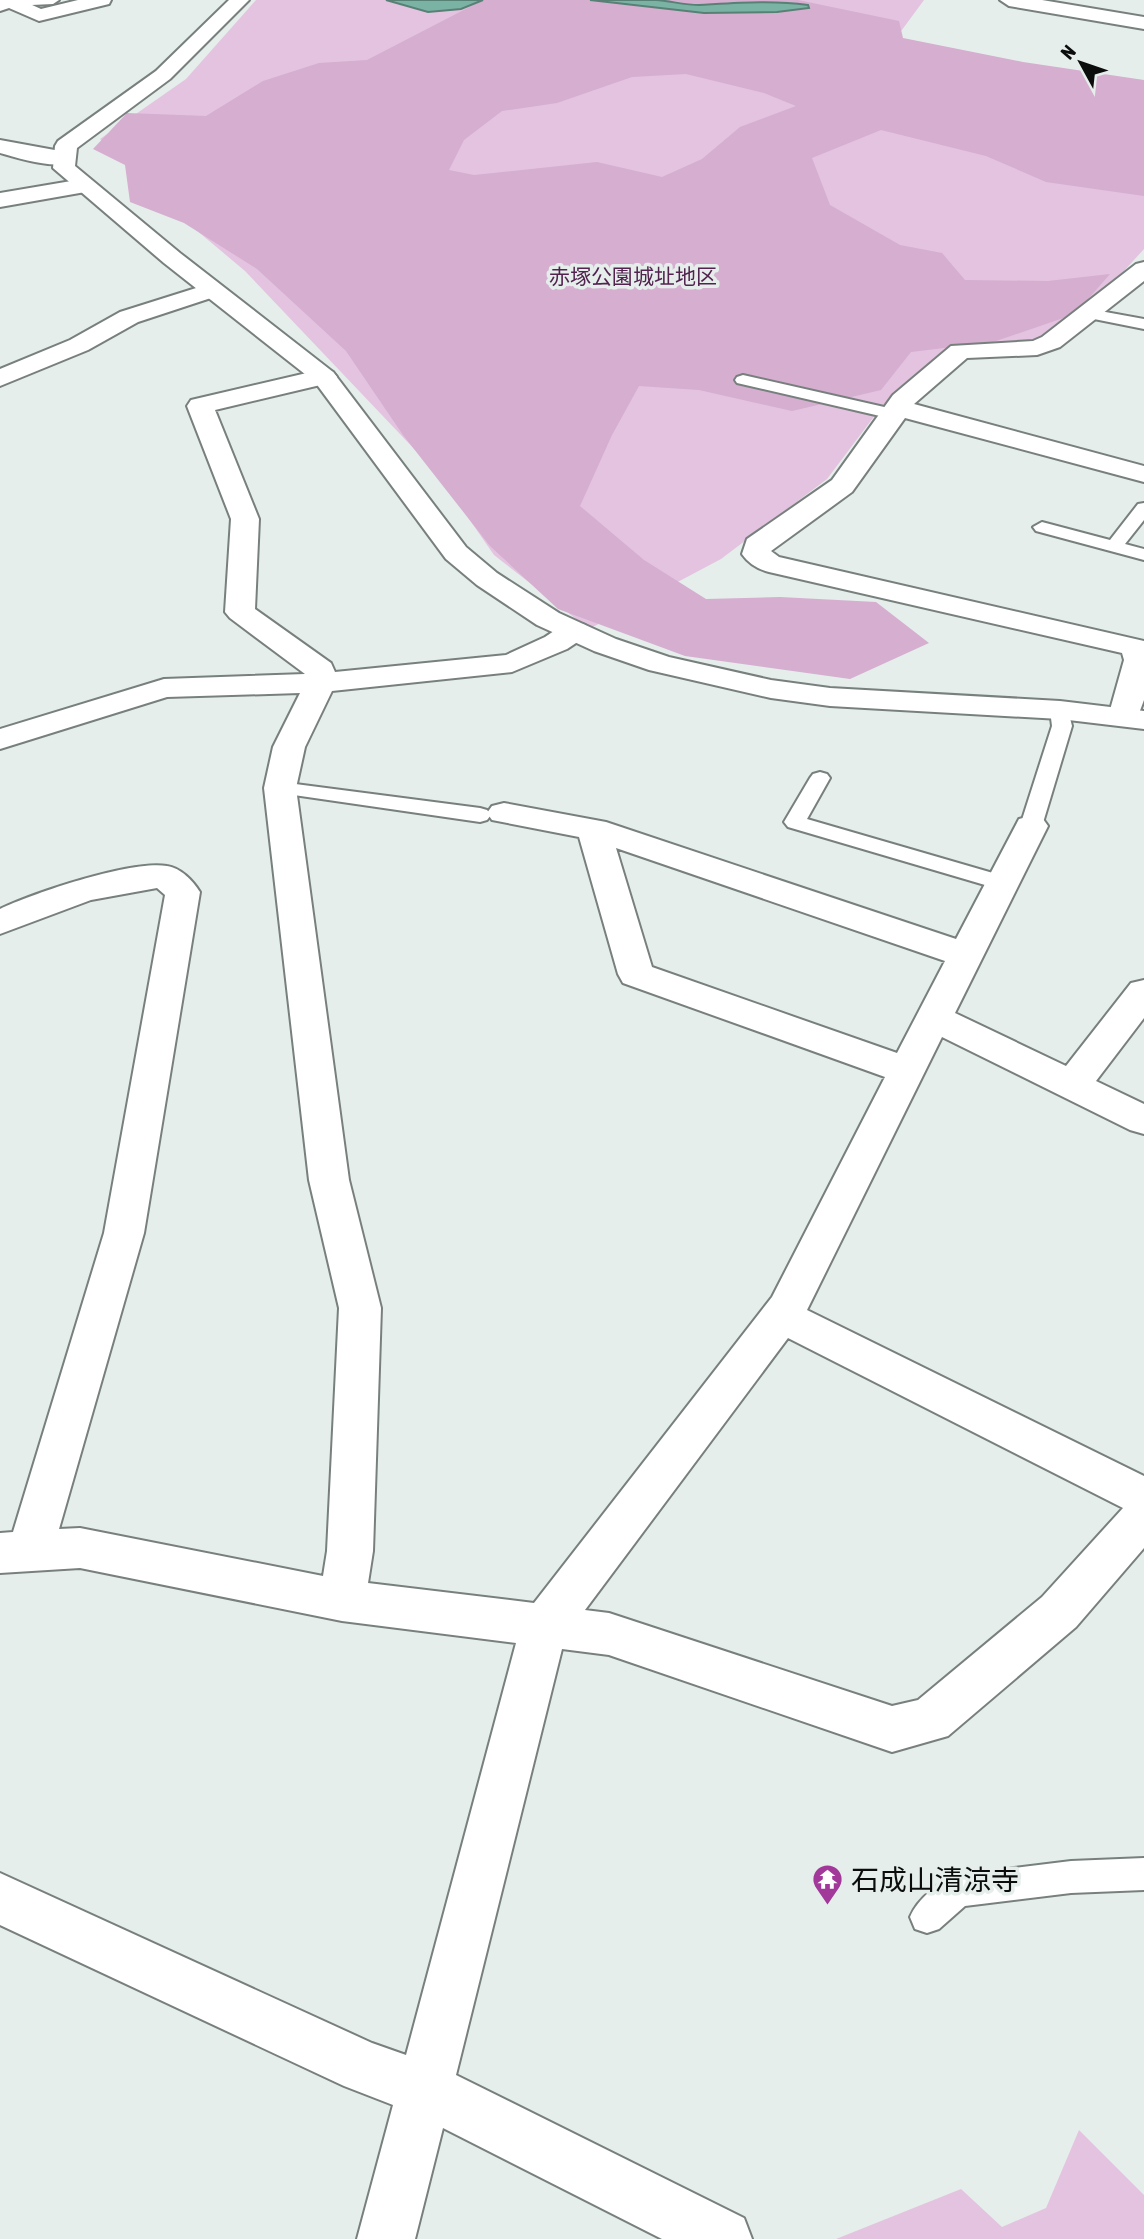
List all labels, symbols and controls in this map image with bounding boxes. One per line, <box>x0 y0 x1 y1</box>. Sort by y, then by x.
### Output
north arrow <box>1046 28 1116 98</box>
text: N <box>1056 41 1080 63</box>
park label: 赤塚公園城址地区 <box>549 264 717 288</box>
temple icon: 石成山清涼寺 <box>811 1863 845 1907</box>
place label: 石成山清涼寺 <box>851 1864 1019 1896</box>

